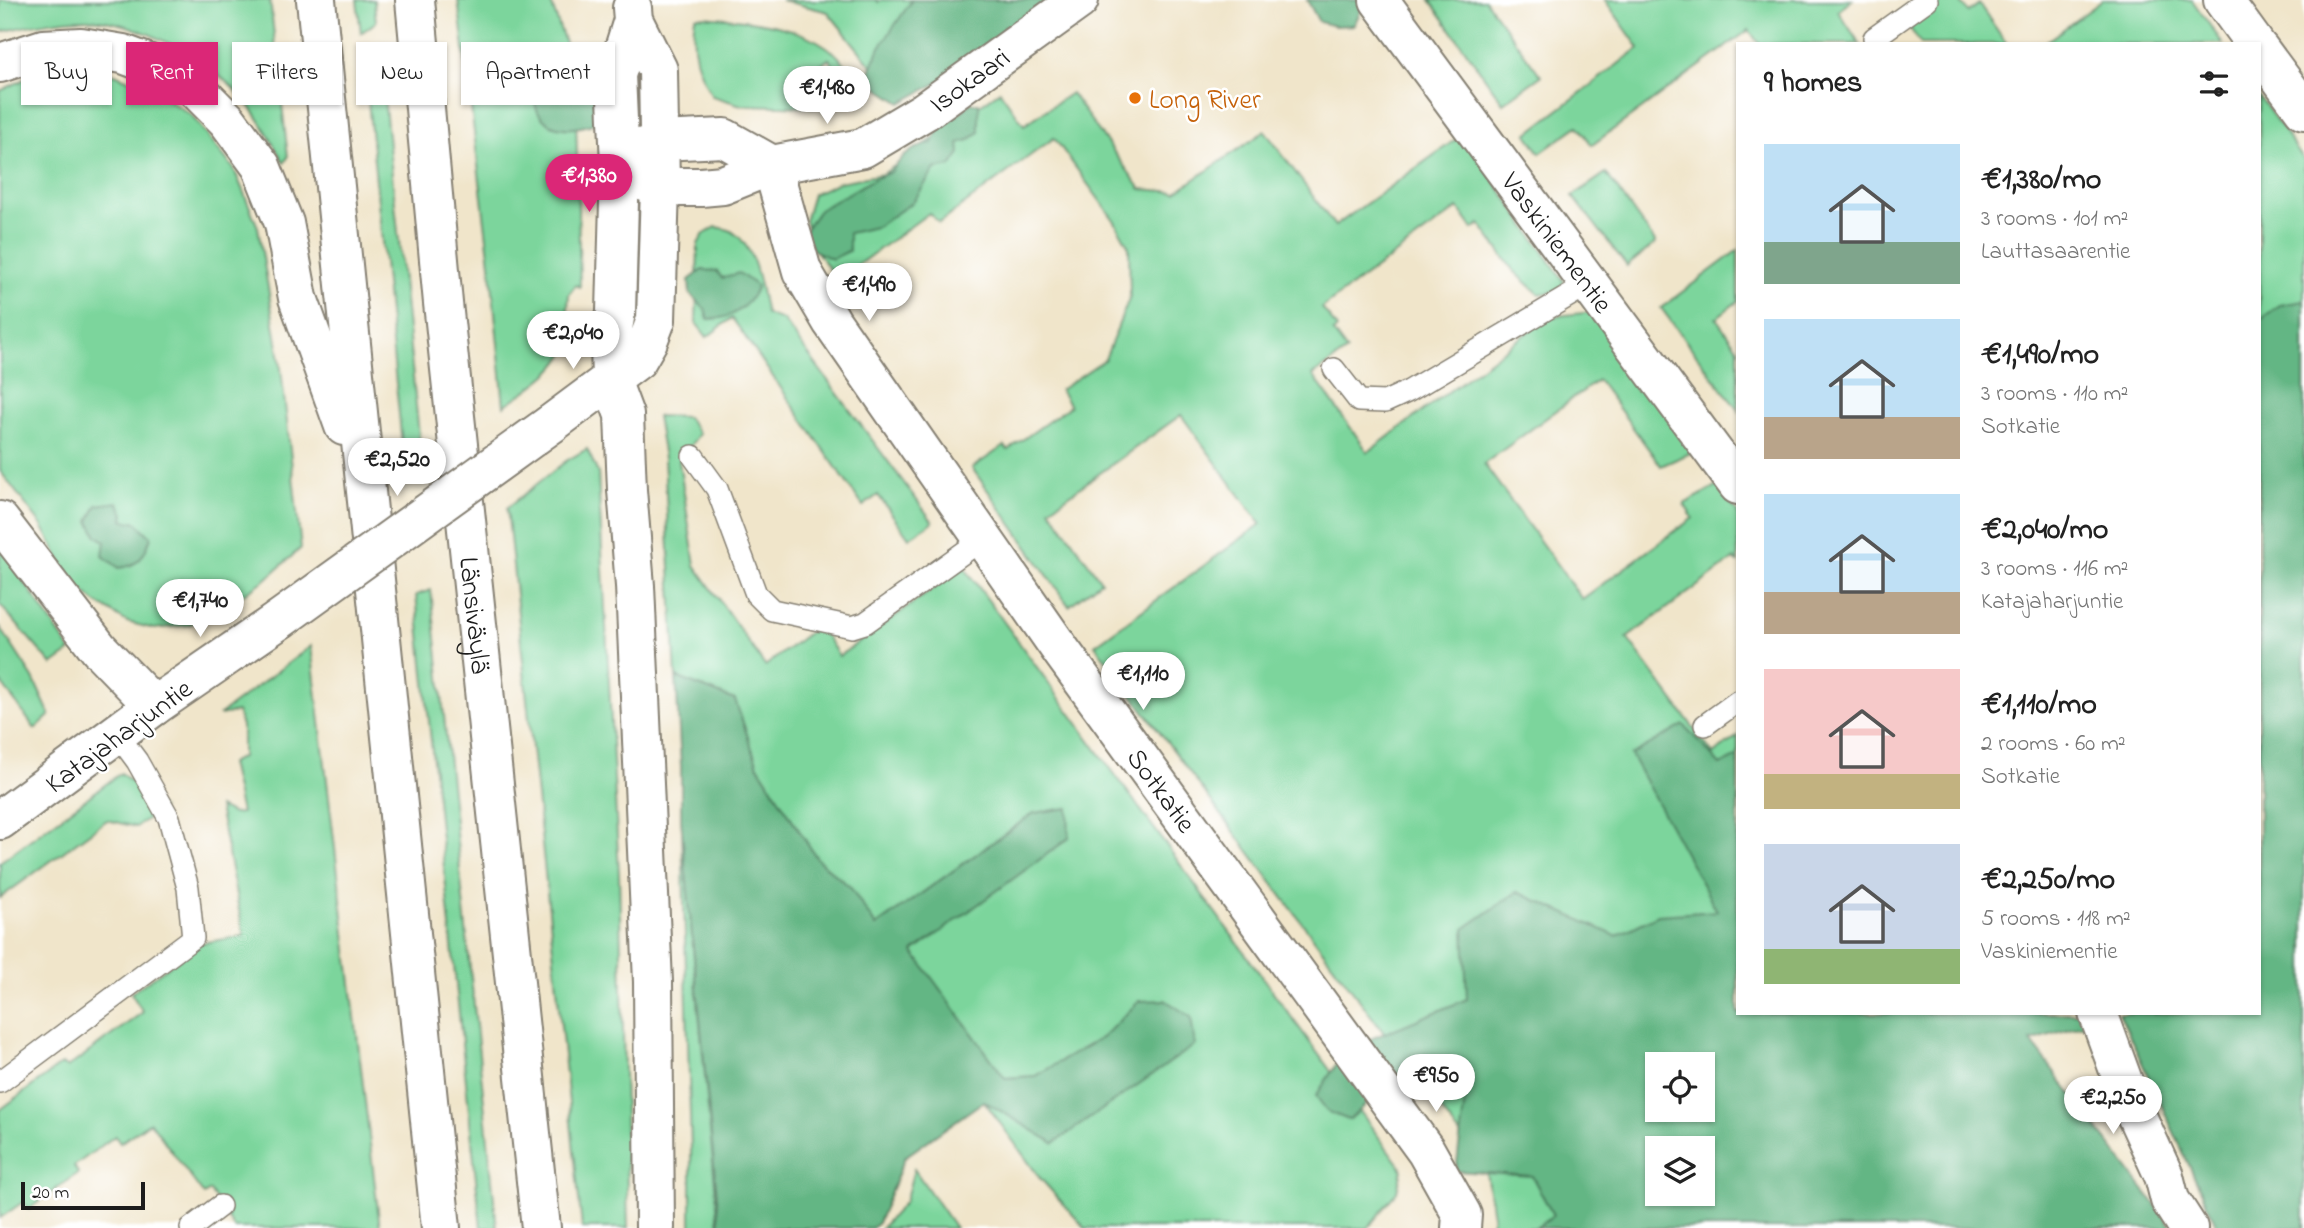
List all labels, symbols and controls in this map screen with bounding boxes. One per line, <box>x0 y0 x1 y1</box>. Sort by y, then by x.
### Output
street label: Isokaari <box>922 39 1020 125</box>
chip: Buy <box>21 42 112 105</box>
chip: Rent <box>126 42 218 105</box>
chip: Filters <box>232 42 342 105</box>
chip: New <box>356 42 447 105</box>
chip: Apartment <box>461 42 615 105</box>
text: 9 homes <box>1764 62 1862 106</box>
icon: filters <box>2195 65 2233 103</box>
pin: €1,480 <box>770 66 884 126</box>
text: €1,480 <box>799 72 855 105</box>
place label: Long River <box>1149 81 1261 122</box>
marker: Long River <box>1127 90 1143 106</box>
pin: €1,380 <box>532 154 646 214</box>
text: €1,380/mo <box>1981 159 2101 203</box>
text: €1,380 <box>561 160 617 193</box>
street label: Vaskiniementie <box>1489 164 1622 323</box>
icon: home <box>1820 172 1904 256</box>
text: 3 rooms · 101 m² <box>1981 203 2128 236</box>
text: Lauttasaarentie <box>1981 236 2130 269</box>
pin: €1,490 <box>812 264 926 323</box>
text: €1,490 <box>842 269 896 302</box>
pin: €2,040 <box>516 312 630 371</box>
text: €2,040 <box>543 317 603 350</box>
text: €1,490/mo <box>1981 334 2099 378</box>
icon: home <box>1820 347 1904 431</box>
text: 3 rooms · 110 m² <box>1981 378 2128 411</box>
text: Sotkatie <box>1981 411 2060 444</box>
pin: €2,520 <box>340 438 454 498</box>
text: €2,520 <box>364 444 430 477</box>
text: €2,040/mo <box>1981 509 2108 553</box>
icon: home <box>1820 522 1904 606</box>
text: 3 rooms · 116 m² <box>1981 553 2128 586</box>
street label: Länsiväylä <box>446 555 499 676</box>
pin: €1,740 <box>143 580 257 639</box>
text: €1,740 <box>172 585 228 618</box>
text: Katajaharjuntie <box>1981 586 2123 619</box>
pin: €1,110 <box>1086 652 1200 712</box>
text: €1,110 <box>1117 658 1169 691</box>
street label: Katajaharjuntie <box>38 670 203 805</box>
text: €1,110/mo <box>1981 684 2097 728</box>
icon: home <box>1820 697 1904 781</box>
text: 2 rooms · 60 m² <box>1981 728 2126 761</box>
street label: Sotkatie <box>1115 741 1205 843</box>
text: Sotkatie <box>1981 761 2060 794</box>
text: €2,250/mo <box>1981 859 2115 903</box>
icon: home <box>1820 872 1904 956</box>
text: 5 rooms · 118 m² <box>1981 903 2131 936</box>
text: Vaskiniementie <box>1981 936 2118 969</box>
map controls <box>1645 1052 1715 1206</box>
button: locate <box>1645 1052 1715 1122</box>
pin: €950 <box>1395 1054 1477 1114</box>
text: €950 <box>1413 1060 1459 1093</box>
pin: €2,250 <box>2056 1076 2170 1136</box>
text: €2,250 <box>2080 1082 2146 1115</box>
button: layers <box>1645 1136 1715 1206</box>
scale bar <box>21 1179 145 1211</box>
text: 20 m <box>32 1180 69 1207</box>

